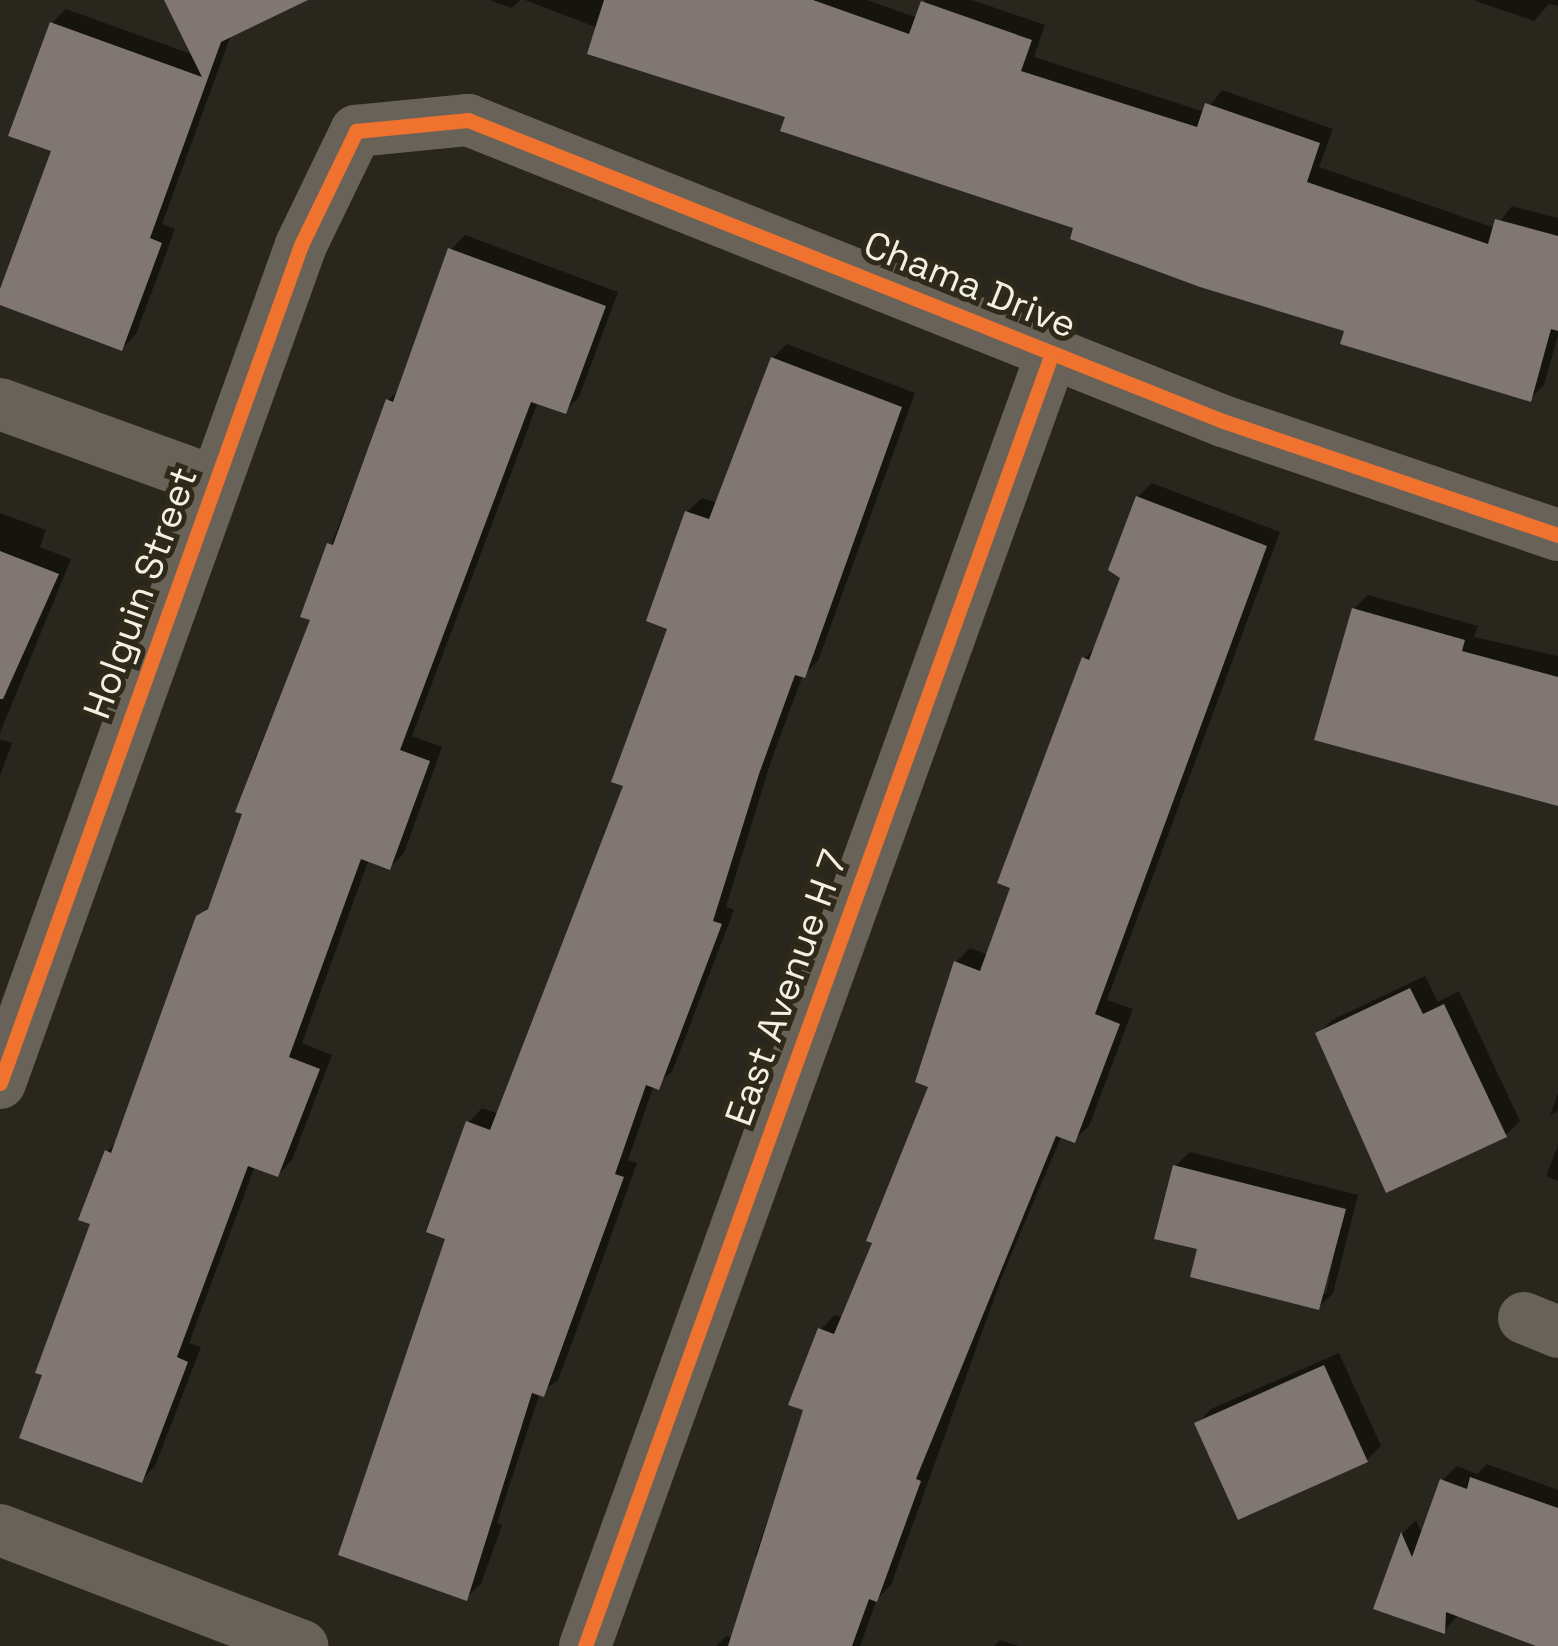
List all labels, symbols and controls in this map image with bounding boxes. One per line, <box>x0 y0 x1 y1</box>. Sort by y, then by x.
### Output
street label: Chama Drive <box>857 222 1083 348</box>
street label: Holguin Street <box>74 461 208 725</box>
street label: East Avenue H 7 <box>716 844 858 1132</box>

